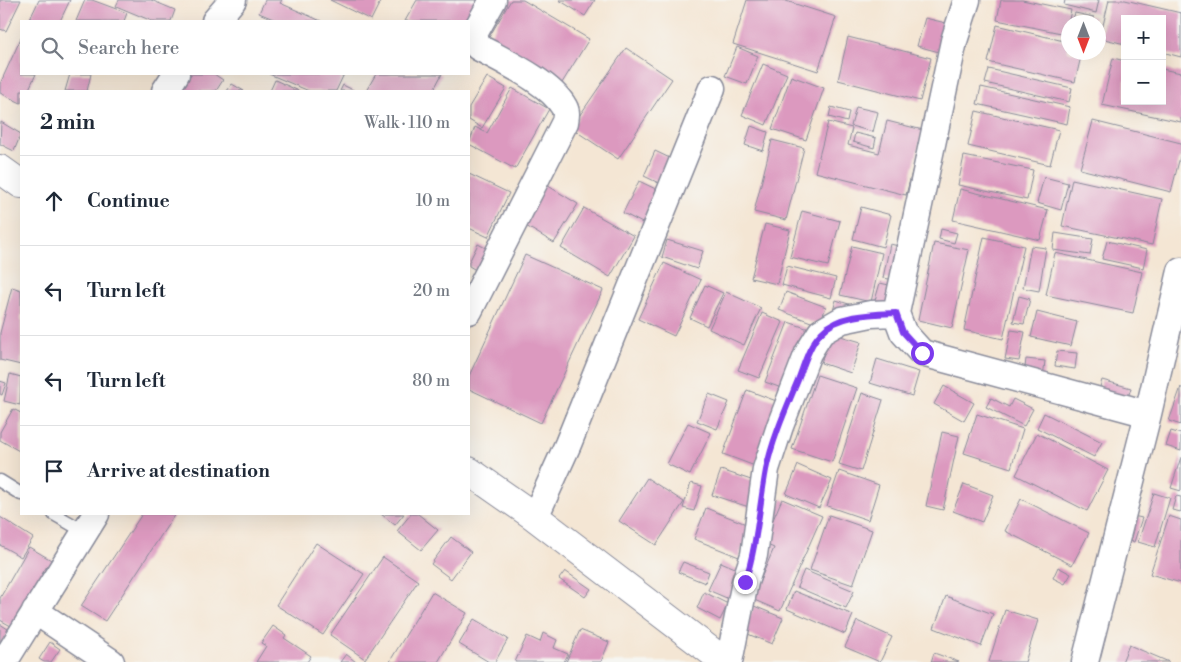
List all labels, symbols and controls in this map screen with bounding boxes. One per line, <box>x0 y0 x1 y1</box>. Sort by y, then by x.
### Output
north arrow <box>1061 15 1106 60</box>
map controls <box>1121 15 1166 105</box>
button: + <box>1121 15 1166 60</box>
search box <box>20 20 470 75</box>
icon: search <box>38 34 66 62</box>
text: Search here <box>78 36 179 60</box>
button: − <box>1121 60 1166 105</box>
text: 2 min <box>40 110 95 136</box>
text: Walk · 110 m <box>364 113 450 133</box>
icon: ahead <box>40 187 68 215</box>
text: Continue <box>87 189 170 213</box>
text: 10 m <box>416 191 450 211</box>
icon: left <box>40 277 68 305</box>
text: Turn left <box>87 279 166 303</box>
text: 20 m <box>413 281 450 301</box>
route start <box>911 342 934 365</box>
icon: left <box>40 367 68 395</box>
text: Turn left <box>87 369 166 393</box>
text: 80 m <box>412 371 450 391</box>
icon: arrive <box>40 457 68 485</box>
text: Arrive at destination <box>87 459 270 483</box>
route end <box>734 571 757 594</box>

